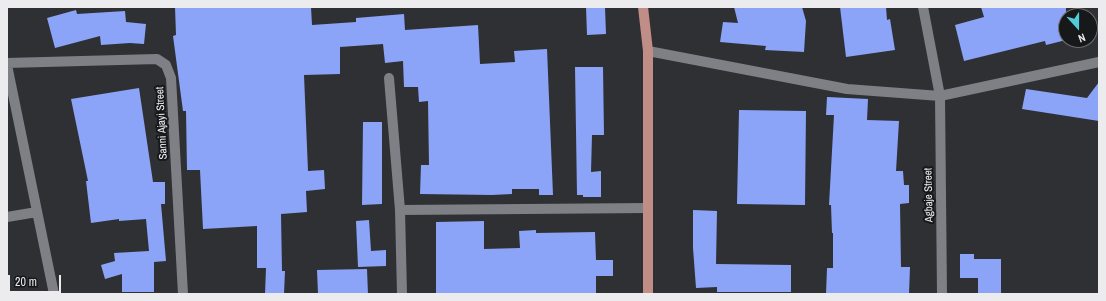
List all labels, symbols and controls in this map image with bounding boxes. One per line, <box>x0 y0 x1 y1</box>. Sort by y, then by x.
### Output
north arrow <box>1058 8 1098 48</box>
text: N <box>1076 31 1087 46</box>
street label: Sanni Ajayi Street <box>154 86 170 160</box>
street label: Agbaje Street <box>922 168 936 222</box>
scale bar <box>10 267 63 293</box>
text: 20 m <box>15 274 37 290</box>

